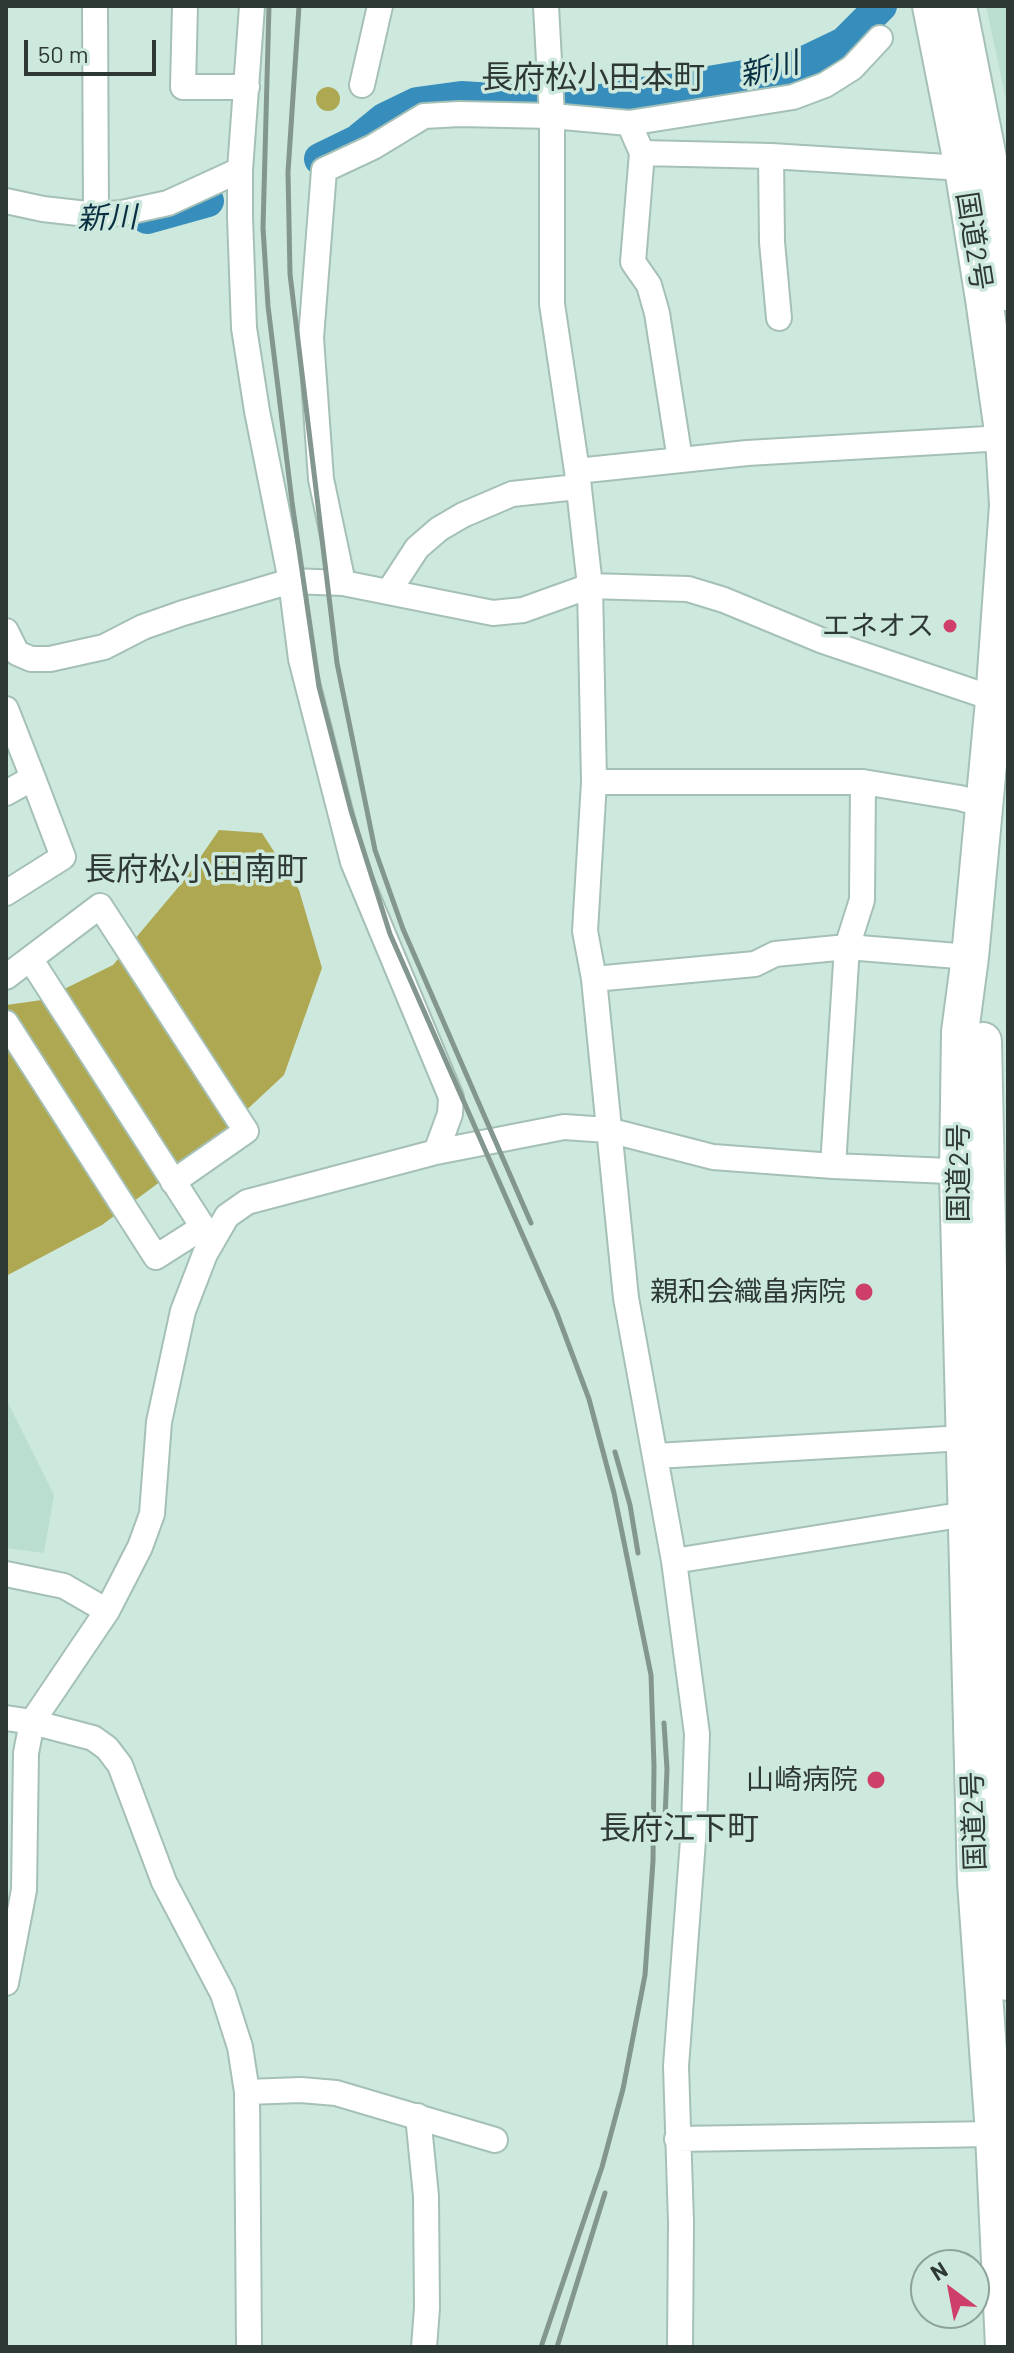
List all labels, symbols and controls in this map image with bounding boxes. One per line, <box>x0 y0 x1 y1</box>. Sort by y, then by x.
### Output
scale bar <box>28 24 160 74</box>
text: 50 m <box>38 39 89 68</box>
water label: 新川 <box>736 44 802 94</box>
district label: 長府松小田本町 <box>481 58 705 96</box>
street label: 国道2号 <box>950 189 998 293</box>
water label: 新川 <box>76 199 138 237</box>
place label: エネオス <box>822 609 934 643</box>
marker: エネオス <box>941 617 959 635</box>
district label: 長府松小田南町 <box>84 850 308 888</box>
street label: 国道2号 <box>942 1123 976 1223</box>
place label: 親和会織畠病院 <box>650 1275 846 1309</box>
marker: 親和会織畠病院 <box>853 1281 875 1303</box>
place label: 山崎病院 <box>746 1763 858 1797</box>
marker: 山崎病院 <box>865 1769 887 1791</box>
street label: 国道2号 <box>955 1771 993 1871</box>
district label: 長府江下町 <box>599 1809 759 1847</box>
north arrow <box>910 2249 990 2329</box>
text: N <box>925 2255 951 2285</box>

